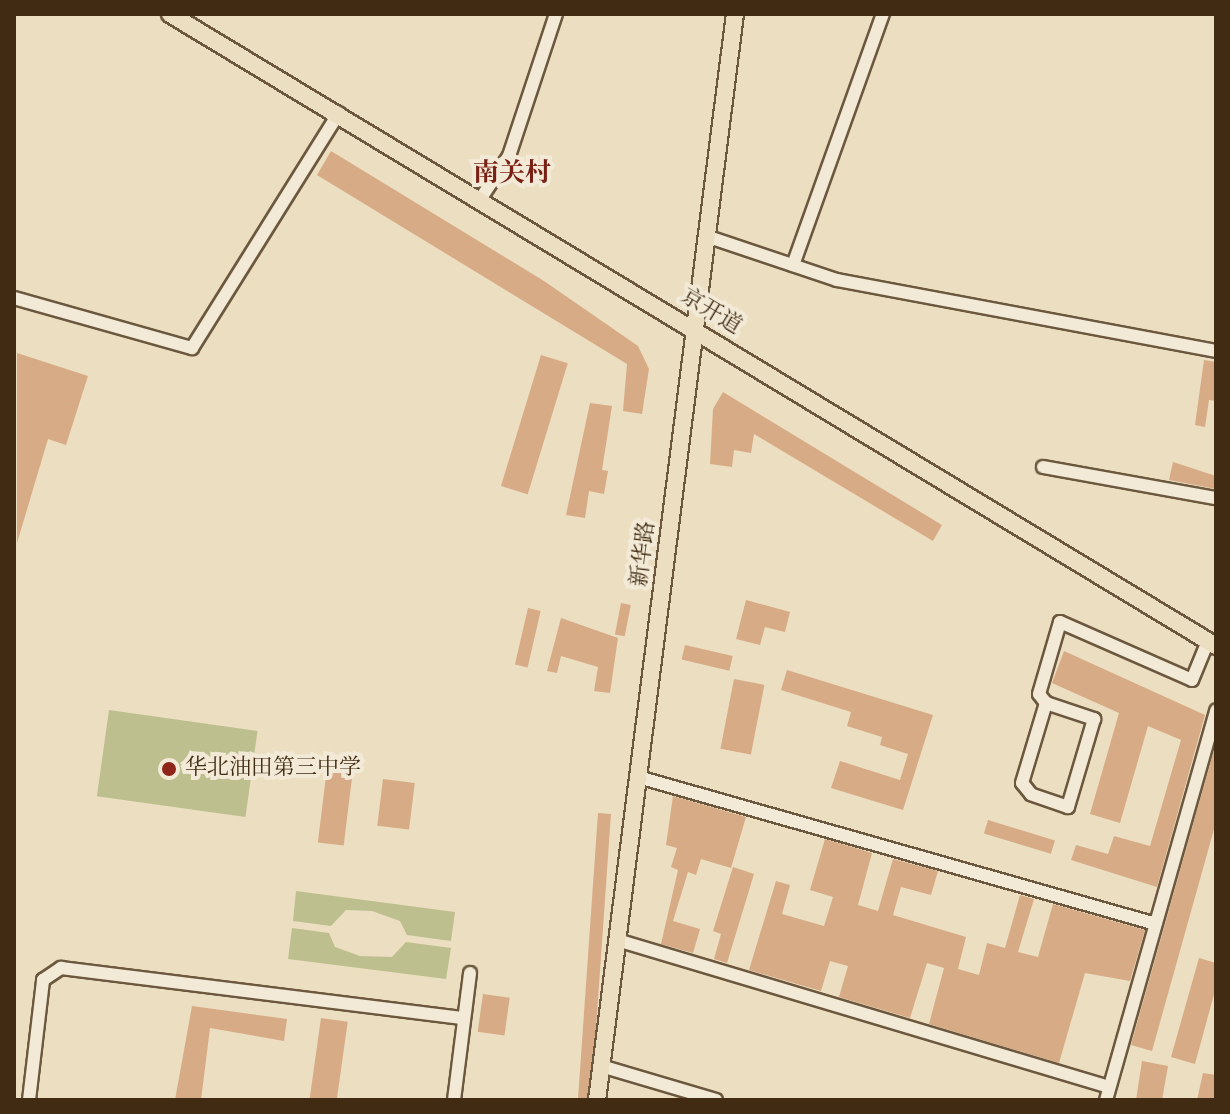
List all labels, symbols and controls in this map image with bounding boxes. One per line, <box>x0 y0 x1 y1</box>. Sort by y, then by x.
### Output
district label: 南关村 <box>473 158 551 190</box>
street label: 京开道 <box>676 284 746 340</box>
street label: 新华路 <box>627 520 661 588</box>
place label: 华北油田第三中学 <box>185 756 361 782</box>
marker: 华北油田第三中学 <box>160 760 178 778</box>

